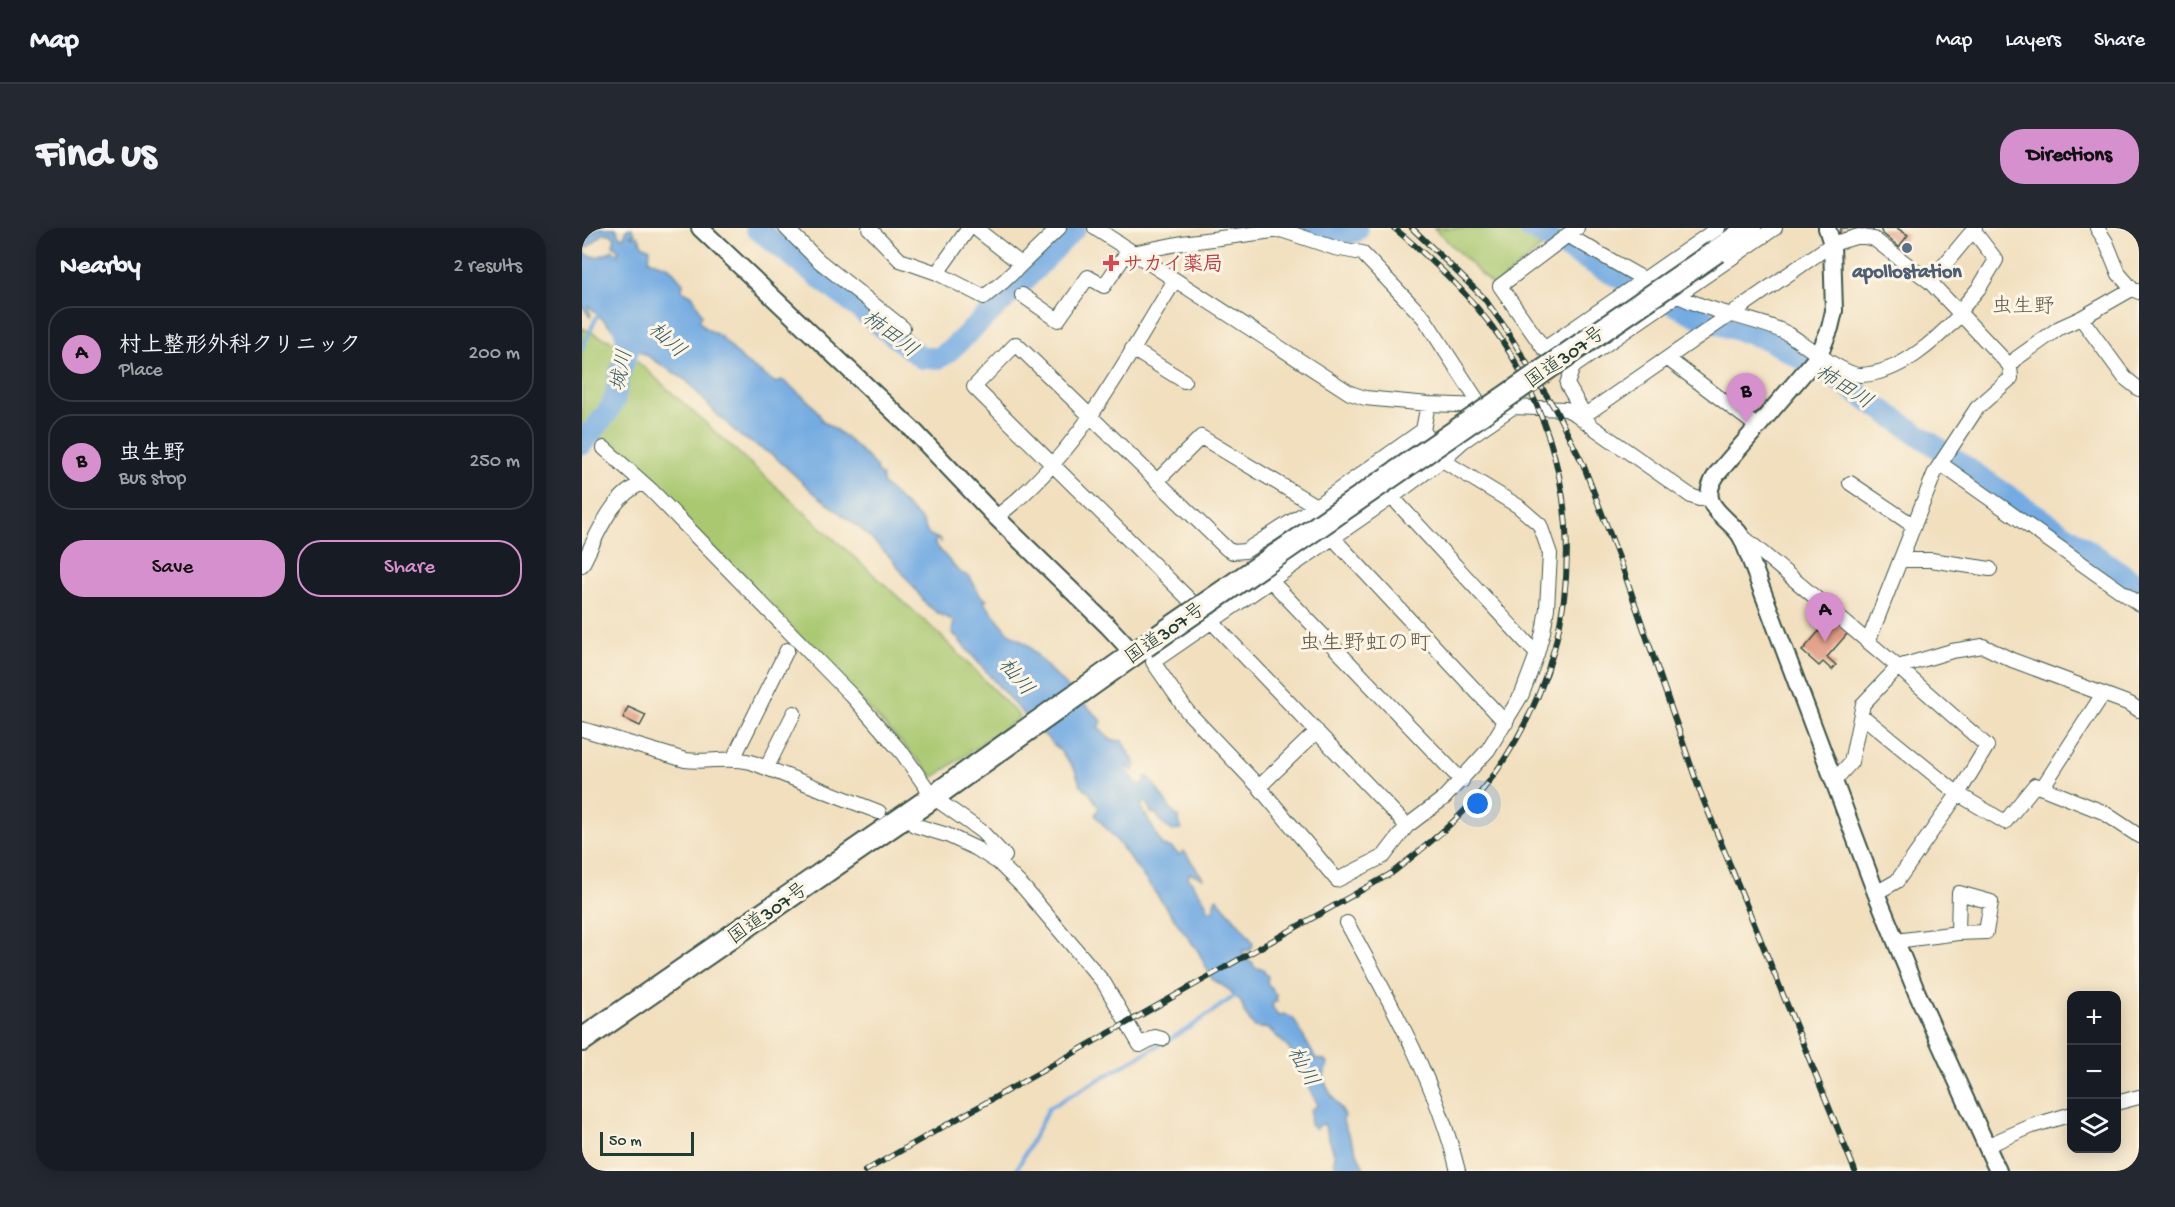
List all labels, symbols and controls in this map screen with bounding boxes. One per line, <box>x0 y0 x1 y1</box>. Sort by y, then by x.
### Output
text: Map <box>30 25 79 58</box>
text: Map <box>1936 29 1972 54</box>
text: Layers <box>2005 29 2061 54</box>
text: Share <box>2094 29 2145 54</box>
button: Directions <box>2000 129 2139 184</box>
text: Find us <box>36 132 156 181</box>
marker: apollostation <box>1900 241 1914 255</box>
text: Nearby <box>60 252 141 283</box>
place label: サカイ薬局 <box>1123 253 1223 278</box>
text: 2 results <box>453 256 522 279</box>
marker: サカイ薬局 <box>1104 256 1118 270</box>
place label: apollostation <box>1851 262 1962 285</box>
district label: 虫生野 <box>1992 294 2055 321</box>
water label: 柿田川 <box>856 306 922 365</box>
water label: 杣川 <box>642 318 690 365</box>
street label: 国道307号 <box>1521 322 1610 395</box>
text: 村上整形外科クリニック <box>119 334 361 360</box>
text: A <box>76 343 87 366</box>
text: 200 m <box>469 343 520 366</box>
water label: 城川 <box>606 347 640 394</box>
text: Place <box>119 360 163 383</box>
water label: 柿田川 <box>1810 360 1877 417</box>
pin: B <box>1726 374 1766 423</box>
text: 虫生野 <box>119 442 185 468</box>
text: B <box>76 451 87 474</box>
text: 250 m <box>469 451 520 474</box>
text: Bus stop <box>119 468 186 491</box>
button: Save <box>60 540 285 597</box>
button: Share <box>297 540 522 597</box>
pin: A <box>1806 592 1844 642</box>
street label: 国道307号 <box>1121 598 1210 671</box>
district label: 虫生野虹の町 <box>1299 631 1431 658</box>
water label: 杣川 <box>991 653 1038 702</box>
your location <box>1463 789 1492 818</box>
street label: 国道307号 <box>724 878 813 951</box>
map controls <box>2067 991 2121 1153</box>
button: + <box>2067 991 2121 1045</box>
water label: 杣川 <box>1280 1043 1323 1092</box>
button: − <box>2067 1045 2121 1099</box>
button: layers <box>2067 1099 2121 1153</box>
scale bar <box>600 1129 694 1156</box>
text: 50 m <box>609 1133 642 1152</box>

